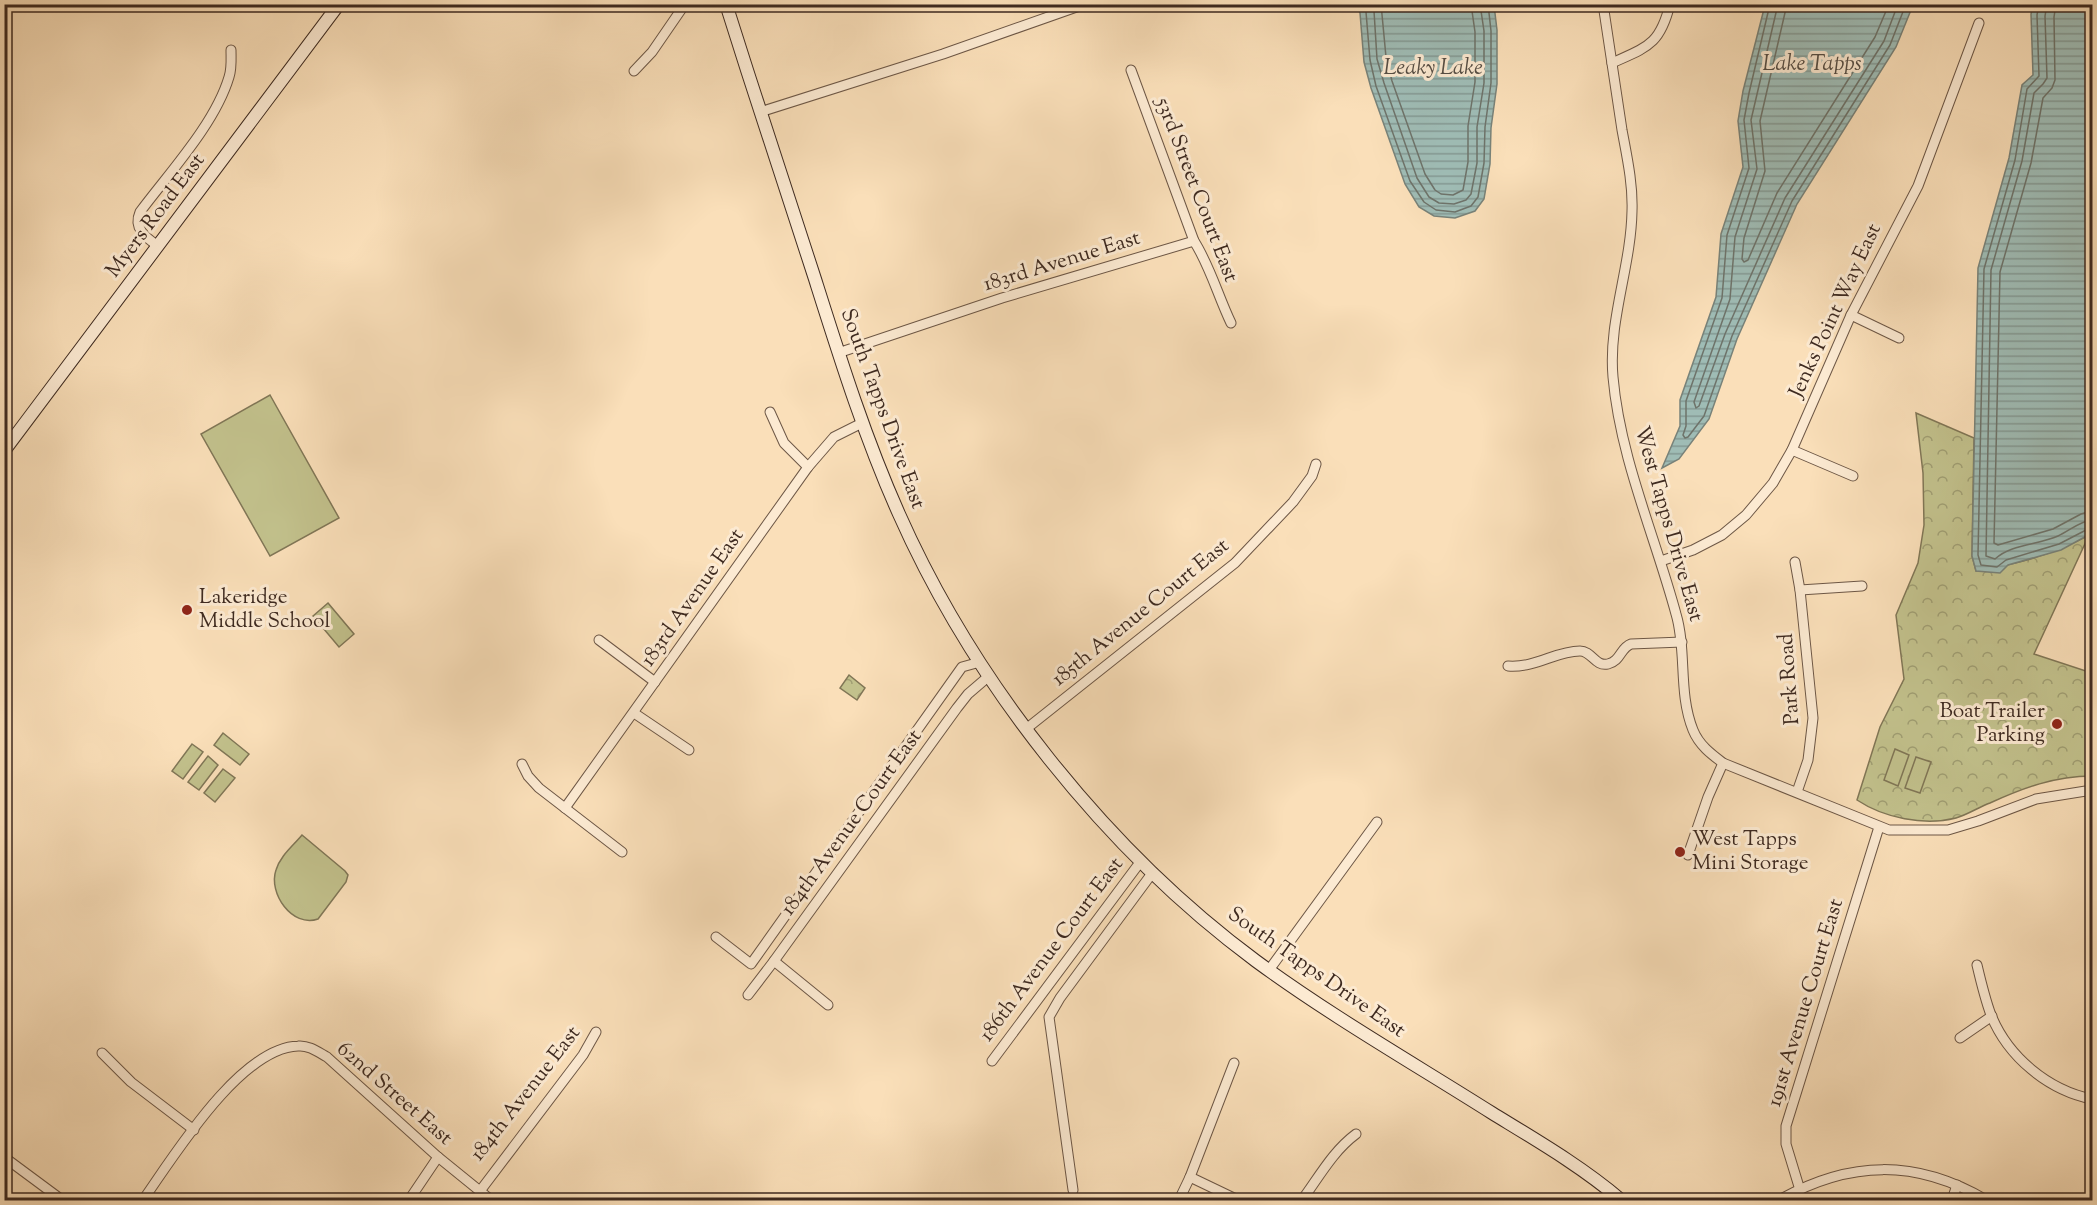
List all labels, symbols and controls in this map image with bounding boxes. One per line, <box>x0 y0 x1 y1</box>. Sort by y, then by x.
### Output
water label: Lake Tapps <box>1762 49 1862 81</box>
water label: Leaky Lake <box>1383 53 1483 85</box>
street label: 53rd Street Court East <box>1147 92 1245 287</box>
street label: Myers Road East <box>99 148 213 284</box>
street label: Jenks Point Way East <box>1782 219 1890 404</box>
street label: 183rd Avenue East <box>980 224 1144 300</box>
street label: South Tapps Drive East <box>832 305 932 513</box>
street label: West Tapps Drive East <box>1626 423 1710 625</box>
street label: 183rd Avenue East <box>634 523 752 673</box>
street label: 185th Avenue Court East <box>1046 532 1236 694</box>
place label: Lakeridge Middle School <box>199 583 330 637</box>
marker: Lakeridge Middle School <box>180 603 194 617</box>
street label: Park Road <box>1772 632 1808 726</box>
place label: Boat Trailer Parking <box>1939 697 2045 751</box>
marker: Boat Trailer Parking <box>2050 717 2064 731</box>
street label: 184th Avenue Court East <box>774 724 930 922</box>
place label: West Tapps Mini Storage <box>1692 825 1809 879</box>
marker: West Tapps Mini Storage <box>1673 845 1687 859</box>
street label: 186th Avenue Court East <box>973 852 1131 1048</box>
street label: 191st Avenue Court East <box>1760 895 1852 1111</box>
street label: South Tapps Drive East <box>1221 900 1411 1046</box>
street label: 184th Avenue East <box>464 1020 588 1168</box>
street label: 62nd Street East <box>329 1035 459 1153</box>

